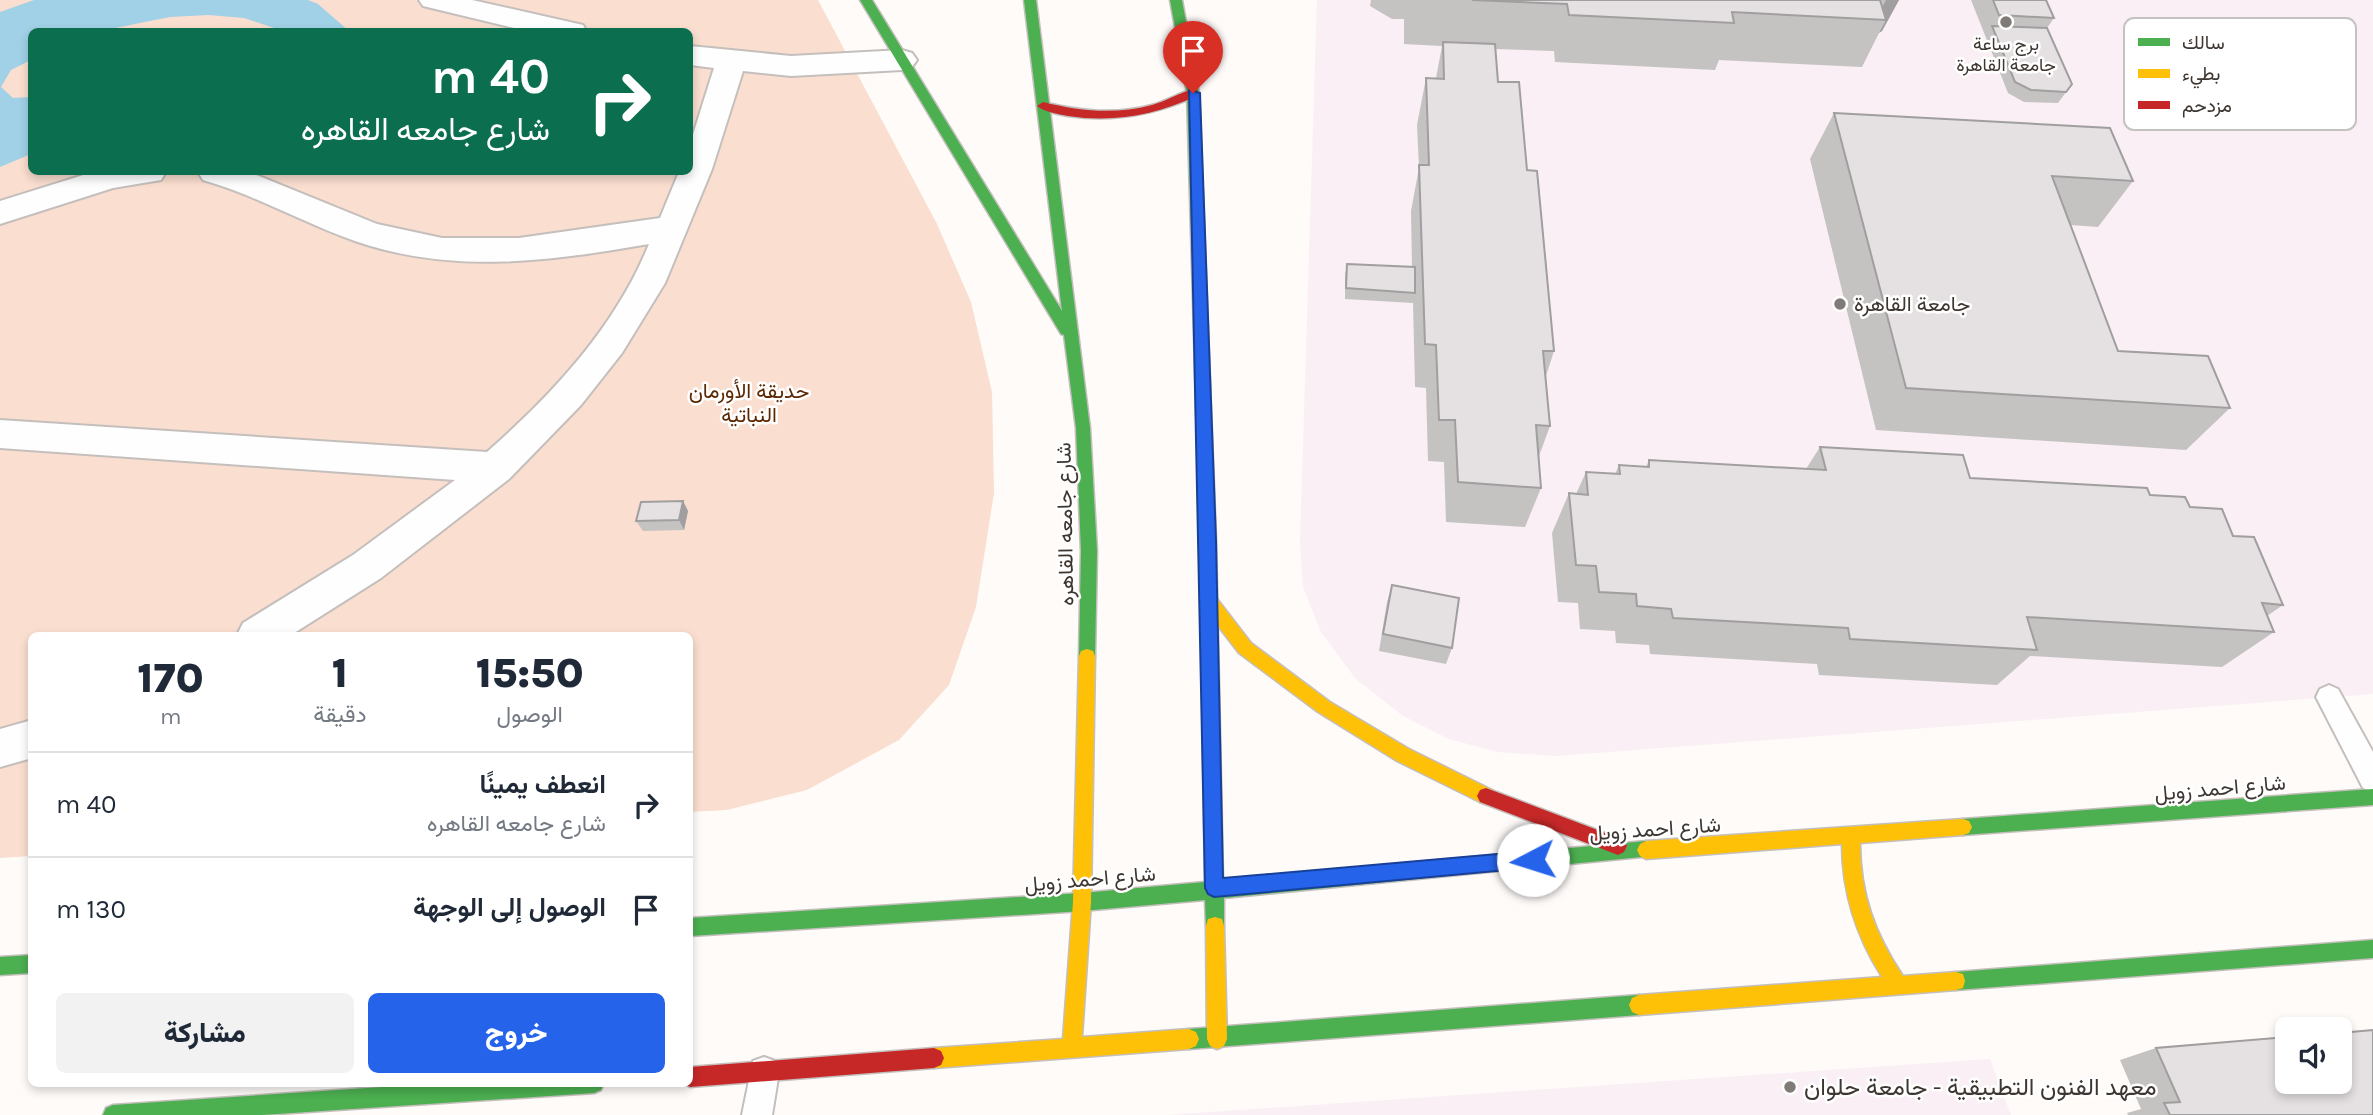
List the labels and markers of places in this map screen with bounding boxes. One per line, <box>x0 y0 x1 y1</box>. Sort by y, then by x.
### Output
marker: برج ساعة جامعة القاهرة <box>1998 14 2014 30</box>
pin <box>1163 21 1223 93</box>
place label: برج ساعة جامعة القاهرة <box>1956 33 2056 76</box>
place label: جامعة القاهرة <box>1854 292 1970 317</box>
marker: جامعة القاهرة <box>1832 296 1848 312</box>
place label: معهد الفنون التطبيقية - جامعة حلوان <box>1804 1073 2156 1102</box>
marker: معهد الفنون التطبيقية - جامعة حلوان <box>1782 1079 1798 1095</box>

